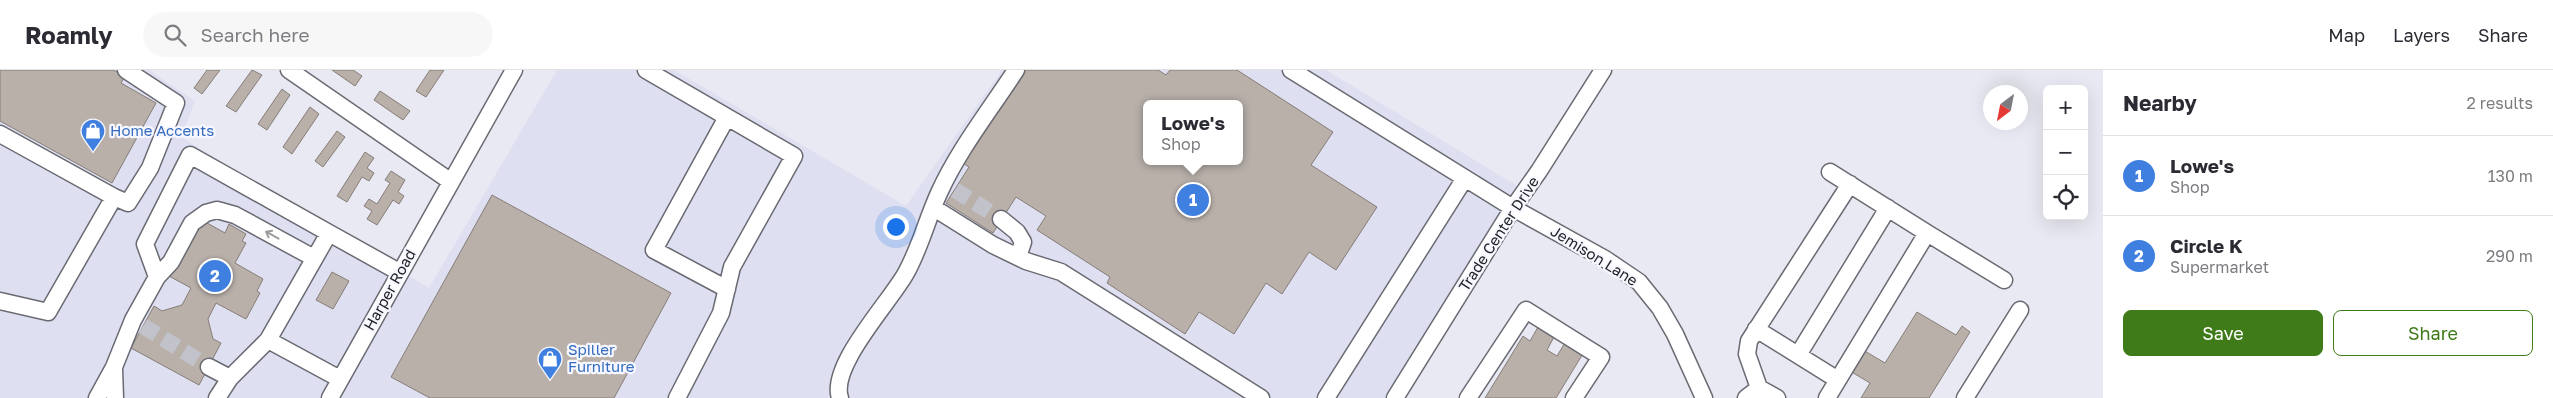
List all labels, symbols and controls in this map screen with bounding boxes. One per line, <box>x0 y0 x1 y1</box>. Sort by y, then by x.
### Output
search box <box>143 12 493 57</box>
text: Roamly <box>25 20 113 49</box>
icon: search <box>161 21 189 49</box>
text: Search here <box>201 23 309 46</box>
text: Map <box>2328 24 2365 46</box>
text: Layers <box>2393 24 2450 46</box>
text: Share <box>2478 24 2528 46</box>
north arrow <box>1983 85 2028 130</box>
map controls <box>2043 85 2088 220</box>
button: + <box>2043 85 2088 130</box>
text: Nearby <box>2123 90 2197 116</box>
text: 2 results <box>2467 93 2533 113</box>
popup <box>1143 100 1243 165</box>
text: Lowe's <box>1161 111 1225 134</box>
shop icon: Home Accents <box>80 118 106 152</box>
place label: Home Accents <box>110 121 214 139</box>
button: − <box>2043 130 2088 175</box>
text: Shop <box>1161 134 1201 154</box>
text: Lowe's <box>2170 154 2234 177</box>
text: 1 <box>2135 166 2143 186</box>
text: 130 m <box>2488 166 2533 186</box>
street label: Trade Center Drive <box>1454 172 1542 294</box>
button: locate <box>2043 175 2088 220</box>
text: Shop <box>2170 177 2210 197</box>
pin: 1 <box>1177 181 1209 219</box>
your location <box>883 214 909 240</box>
street label: Jemison Lane <box>1548 221 1642 289</box>
one-way arrow <box>264 230 279 240</box>
text: Circle K <box>2170 234 2243 257</box>
street label: Harper Road <box>359 246 419 333</box>
text: 2 <box>2134 246 2144 266</box>
text: 290 m <box>2486 246 2533 266</box>
pin: 2 <box>199 257 231 295</box>
text: Supermarket <box>2170 257 2269 277</box>
button: Save <box>2123 310 2323 356</box>
button: Share <box>2333 310 2533 356</box>
place label: Spiller Furniture <box>568 340 635 375</box>
shop icon: Spiller Furniture <box>537 346 563 380</box>

